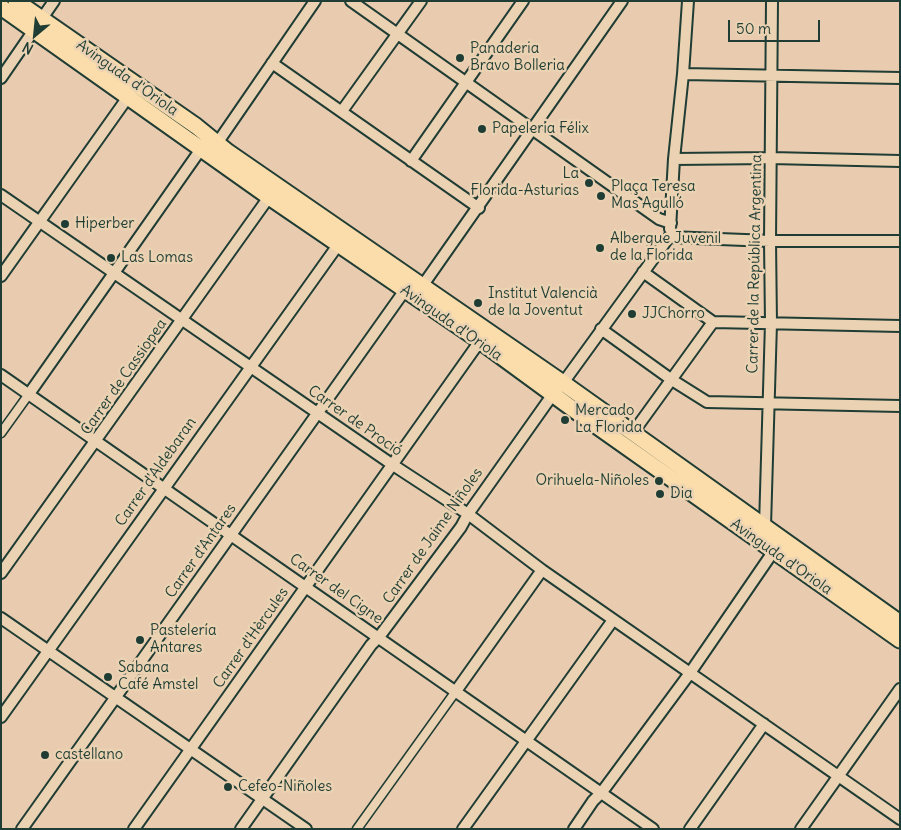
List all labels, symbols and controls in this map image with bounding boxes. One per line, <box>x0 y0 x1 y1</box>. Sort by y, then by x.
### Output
north arrow <box>10 10 60 60</box>
scale bar <box>731 10 824 42</box>
text: 50 m <box>736 19 771 38</box>
street label: Avinguda d'Oriola <box>73 36 181 120</box>
text: N <box>19 38 36 58</box>
place label: Panaderia Bravo Bolleria <box>470 40 565 75</box>
marker: Panaderia Bravo Bolleria <box>454 52 466 64</box>
place label: Papelería Félix <box>492 120 589 138</box>
marker: Papelería Félix <box>476 123 488 135</box>
street label: Carrer de la República Argentina <box>744 154 766 374</box>
place label: La Florida-Asturias <box>471 165 579 200</box>
marker: La Florida-Asturias <box>583 177 595 189</box>
place label: Plaça Teresa Mas Agulló <box>611 178 696 213</box>
marker: Plaça Teresa Mas Agulló <box>595 190 607 202</box>
place label: Hiperber <box>75 215 134 233</box>
marker: Hiperber <box>59 218 71 230</box>
place label: Albergue Juvenil de la Florida <box>610 230 721 265</box>
marker: Albergue Juvenil de la Florida <box>594 242 606 254</box>
place label: Las Lomas <box>121 249 193 267</box>
marker: Las Lomas <box>105 252 117 264</box>
street label: Avinguda d'Oriola <box>397 281 505 365</box>
place label: Institut Valencià de la Joventut <box>488 285 598 320</box>
marker: Institut Valencià de la Joventut <box>472 297 484 309</box>
place label: JJChorro <box>642 305 705 323</box>
marker: JJChorro <box>626 308 638 320</box>
street label: Carrer de Cassiopea <box>77 316 171 438</box>
street label: Carrer de Proció <box>304 382 406 460</box>
place label: Mercado La Florida <box>575 402 642 437</box>
street label: Carrer d'Aldebaran <box>112 414 200 530</box>
marker: Mercado La Florida <box>559 414 571 426</box>
street label: Carrer de Jaime Niñoles <box>379 465 487 607</box>
place label: Orihuela-Niñoles <box>535 472 649 490</box>
marker: Orihuela-Niñoles <box>653 475 665 487</box>
place label: Dia <box>670 485 693 503</box>
marker: Dia <box>654 488 666 500</box>
street label: Carrer d'Antares <box>162 500 240 602</box>
street label: Avinguda d'Oriola <box>727 515 835 599</box>
street label: Carrer del Cigne <box>286 550 386 628</box>
street label: Carrer d'Hèrcules <box>210 584 292 692</box>
place label: Pastelería Antares <box>150 622 217 657</box>
marker: Pastelería Antares <box>134 634 146 646</box>
place label: Sabana Café Amstel <box>118 659 198 694</box>
marker: Sabana Café Amstel <box>102 671 114 683</box>
place label: castellano <box>55 746 123 764</box>
marker: castellano <box>39 749 51 761</box>
place label: Cefeo-Niñoles <box>238 778 332 796</box>
marker: Cefeo-Niñoles <box>222 781 234 793</box>

